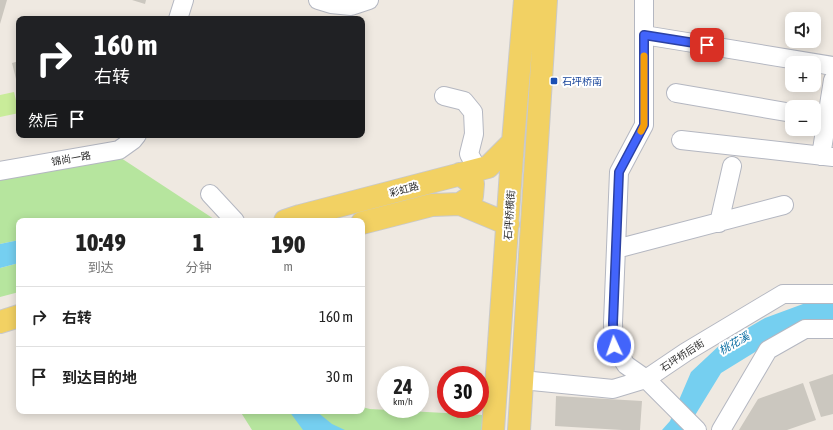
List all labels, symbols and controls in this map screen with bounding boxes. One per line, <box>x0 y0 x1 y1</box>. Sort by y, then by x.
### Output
map controls <box>785 12 821 136</box>
button: sound <box>785 12 821 48</box>
pin <box>690 28 724 62</box>
text: 160 m <box>94 29 157 61</box>
icon: right <box>28 32 80 84</box>
icon: arrive <box>696 34 718 56</box>
button: + <box>785 56 821 92</box>
text: 右转 <box>94 66 130 87</box>
marker: 石坪桥南 <box>549 76 559 86</box>
place label: 石坪桥南 <box>562 76 602 87</box>
button: − <box>785 100 821 136</box>
icon: arrive <box>66 108 88 130</box>
text: 然后 <box>28 112 58 129</box>
street label: 锦尚一路 <box>50 150 92 167</box>
street label: 彩虹路 <box>388 180 420 199</box>
street label: 石坪桥横街 <box>502 190 517 240</box>
text: 10:49 <box>76 229 126 256</box>
text: 1 <box>193 229 204 256</box>
text: 190 <box>271 231 305 258</box>
text: m <box>284 259 293 274</box>
text: 到达 <box>88 260 114 275</box>
text: 分钟 <box>186 260 212 275</box>
icon: right <box>28 306 50 328</box>
text: 160 m <box>319 308 353 325</box>
text: 右转 <box>62 309 92 326</box>
position arrow <box>593 325 635 367</box>
water label: 桃花溪 <box>717 329 752 356</box>
street label: 石坪桥后街 <box>658 337 706 374</box>
icon: arrive <box>28 366 50 388</box>
speed limit sign: 30 <box>437 366 489 418</box>
text: 30 m <box>326 368 353 385</box>
text: 到达目的地 <box>62 369 137 386</box>
text: 24 <box>394 375 412 398</box>
text: km/h <box>393 396 413 407</box>

